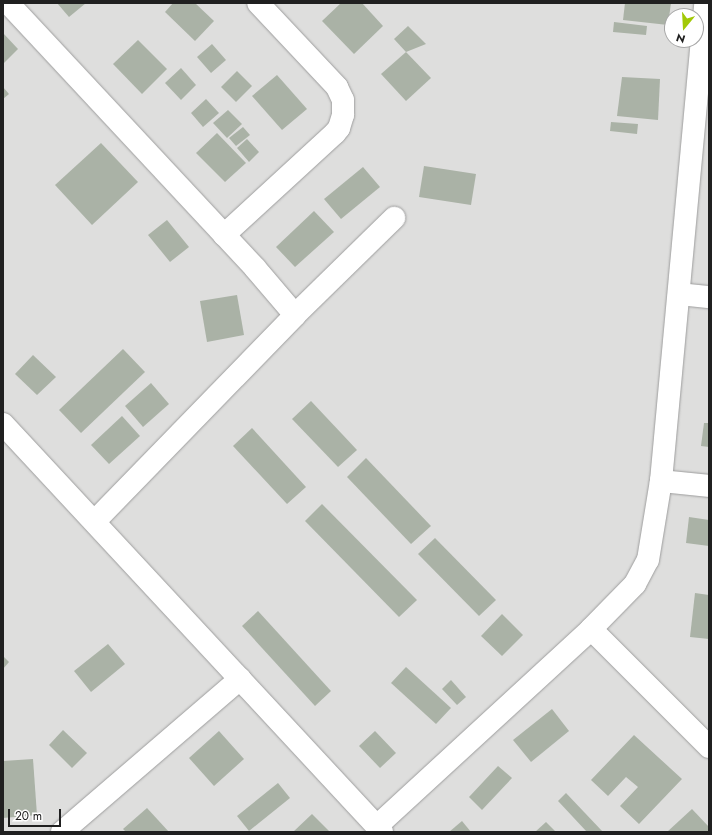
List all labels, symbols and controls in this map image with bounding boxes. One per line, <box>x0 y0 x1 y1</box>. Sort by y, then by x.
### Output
north arrow <box>664 8 704 48</box>
text: N <box>674 30 687 47</box>
scale bar <box>10 801 63 827</box>
text: 20 m <box>15 807 42 825</box>

